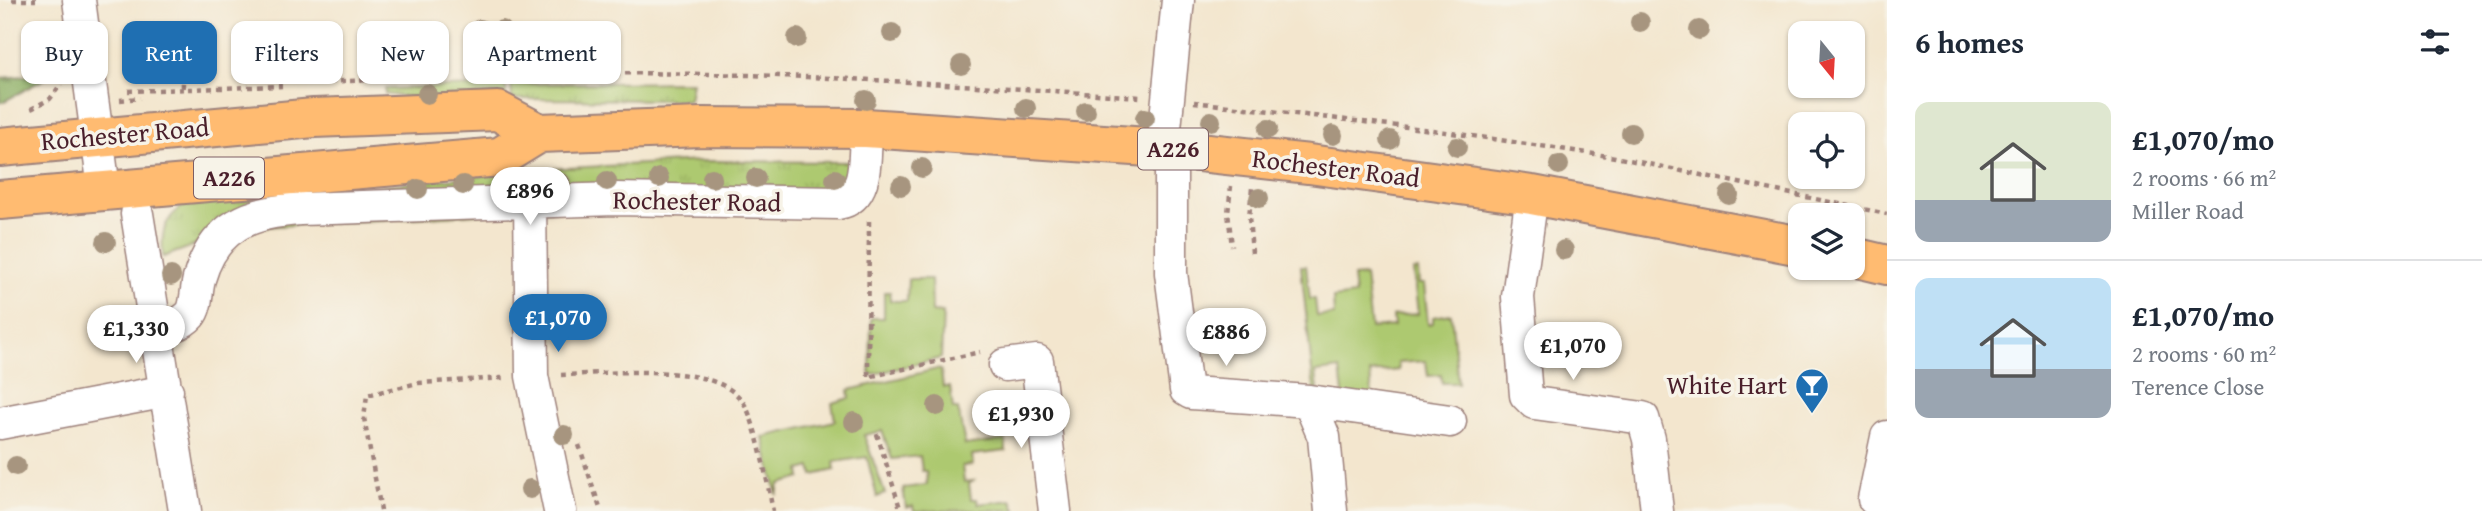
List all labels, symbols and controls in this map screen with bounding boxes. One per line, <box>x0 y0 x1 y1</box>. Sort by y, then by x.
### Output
text: 6 homes <box>1915 20 2024 64</box>
chip: Buy <box>21 21 108 84</box>
chip: Rent <box>122 21 217 84</box>
chip: Filters <box>231 21 343 84</box>
chip: New <box>357 21 449 84</box>
chip: Apartment <box>463 21 621 84</box>
north arrow <box>1788 21 1866 98</box>
map controls <box>1788 21 1865 280</box>
icon: filters <box>2416 23 2454 61</box>
street label: Rochester Road <box>39 107 211 160</box>
button: locate <box>1788 112 1865 189</box>
text: £1,070/mo <box>2132 117 2274 161</box>
road number: A226 <box>1138 128 1208 169</box>
icon: home <box>1971 130 2055 214</box>
street label: Rochester Road <box>1250 138 1422 197</box>
road number: A226 <box>194 158 264 198</box>
text: 2 rooms · 66 m² <box>2132 161 2276 194</box>
pin: £896 <box>489 168 571 227</box>
text: £896 <box>506 173 554 206</box>
street label: Rochester Road <box>612 180 782 221</box>
text: Miller Road <box>2132 194 2244 227</box>
button: layers <box>1788 203 1865 280</box>
text: £1,070/mo <box>2132 293 2274 337</box>
pin: £1,070 <box>501 294 615 354</box>
text: £1,070 <box>525 300 591 333</box>
pin: £1,330 <box>79 306 193 365</box>
icon: home <box>1971 306 2055 390</box>
pin: £886 <box>1185 308 1267 368</box>
text: £1,330 <box>103 311 169 344</box>
text: £886 <box>1202 314 1250 347</box>
pin: £1,070 <box>1516 322 1630 382</box>
text: £1,070 <box>1540 328 1606 361</box>
text: 2 rooms · 60 m² <box>2132 337 2276 370</box>
place label: White Hart <box>1666 365 1787 404</box>
bar icon: White Hart <box>1793 366 1831 415</box>
text: Terence Close <box>2132 370 2264 403</box>
pin: £1,930 <box>964 391 1078 450</box>
text: £1,930 <box>988 396 1054 429</box>

